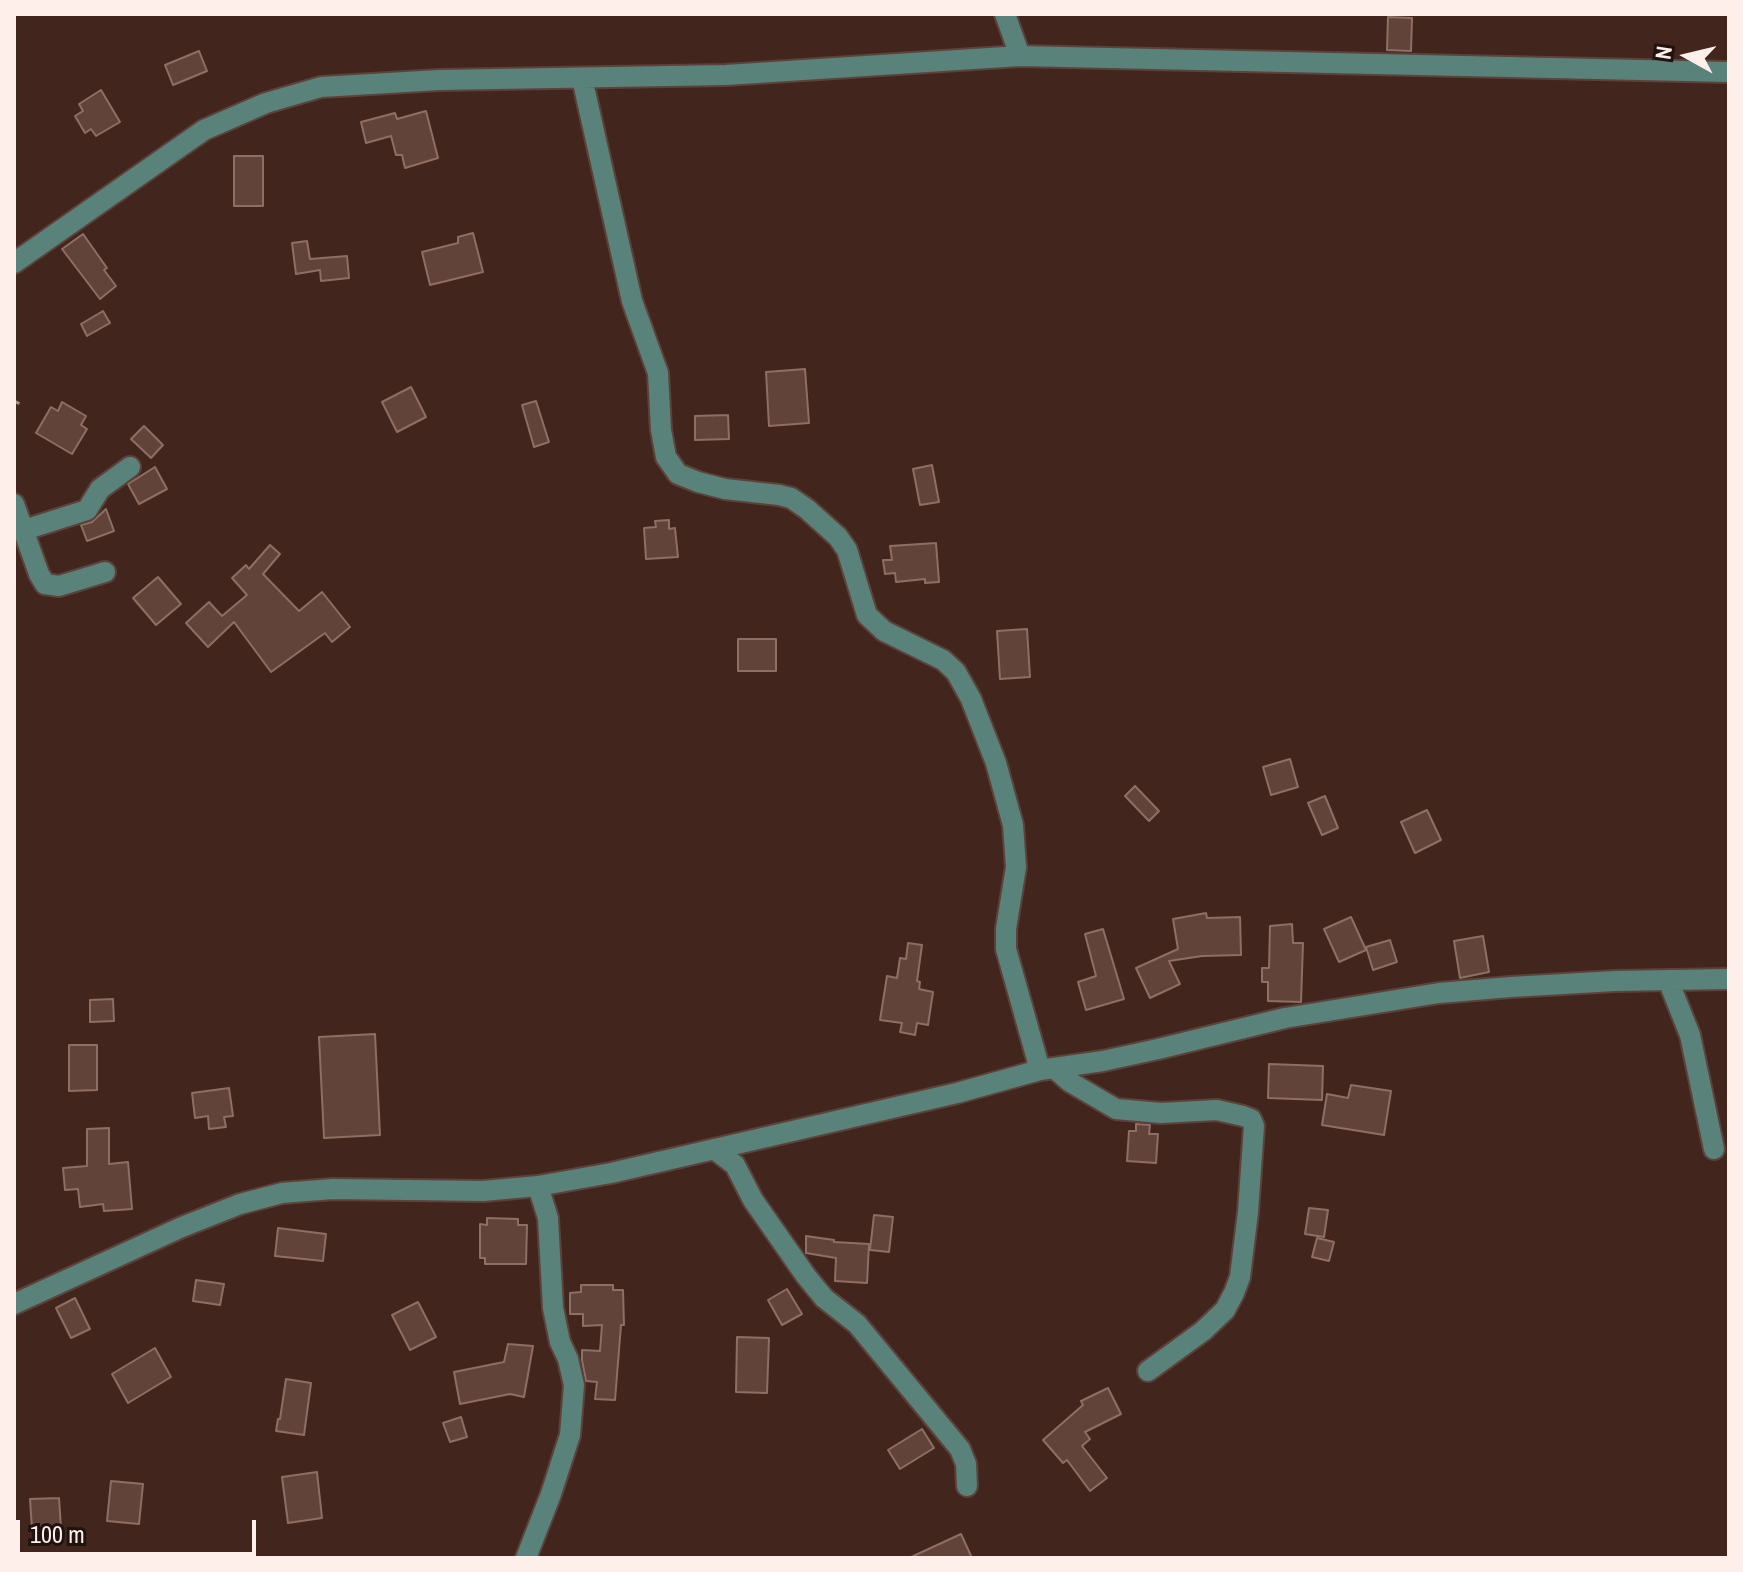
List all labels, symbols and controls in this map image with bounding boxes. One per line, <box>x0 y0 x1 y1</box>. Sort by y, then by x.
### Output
north arrow <box>1647 16 1727 96</box>
text: N <box>1647 44 1679 61</box>
scale bar <box>20 1504 260 1554</box>
text: 100 m <box>30 1518 85 1550</box>

